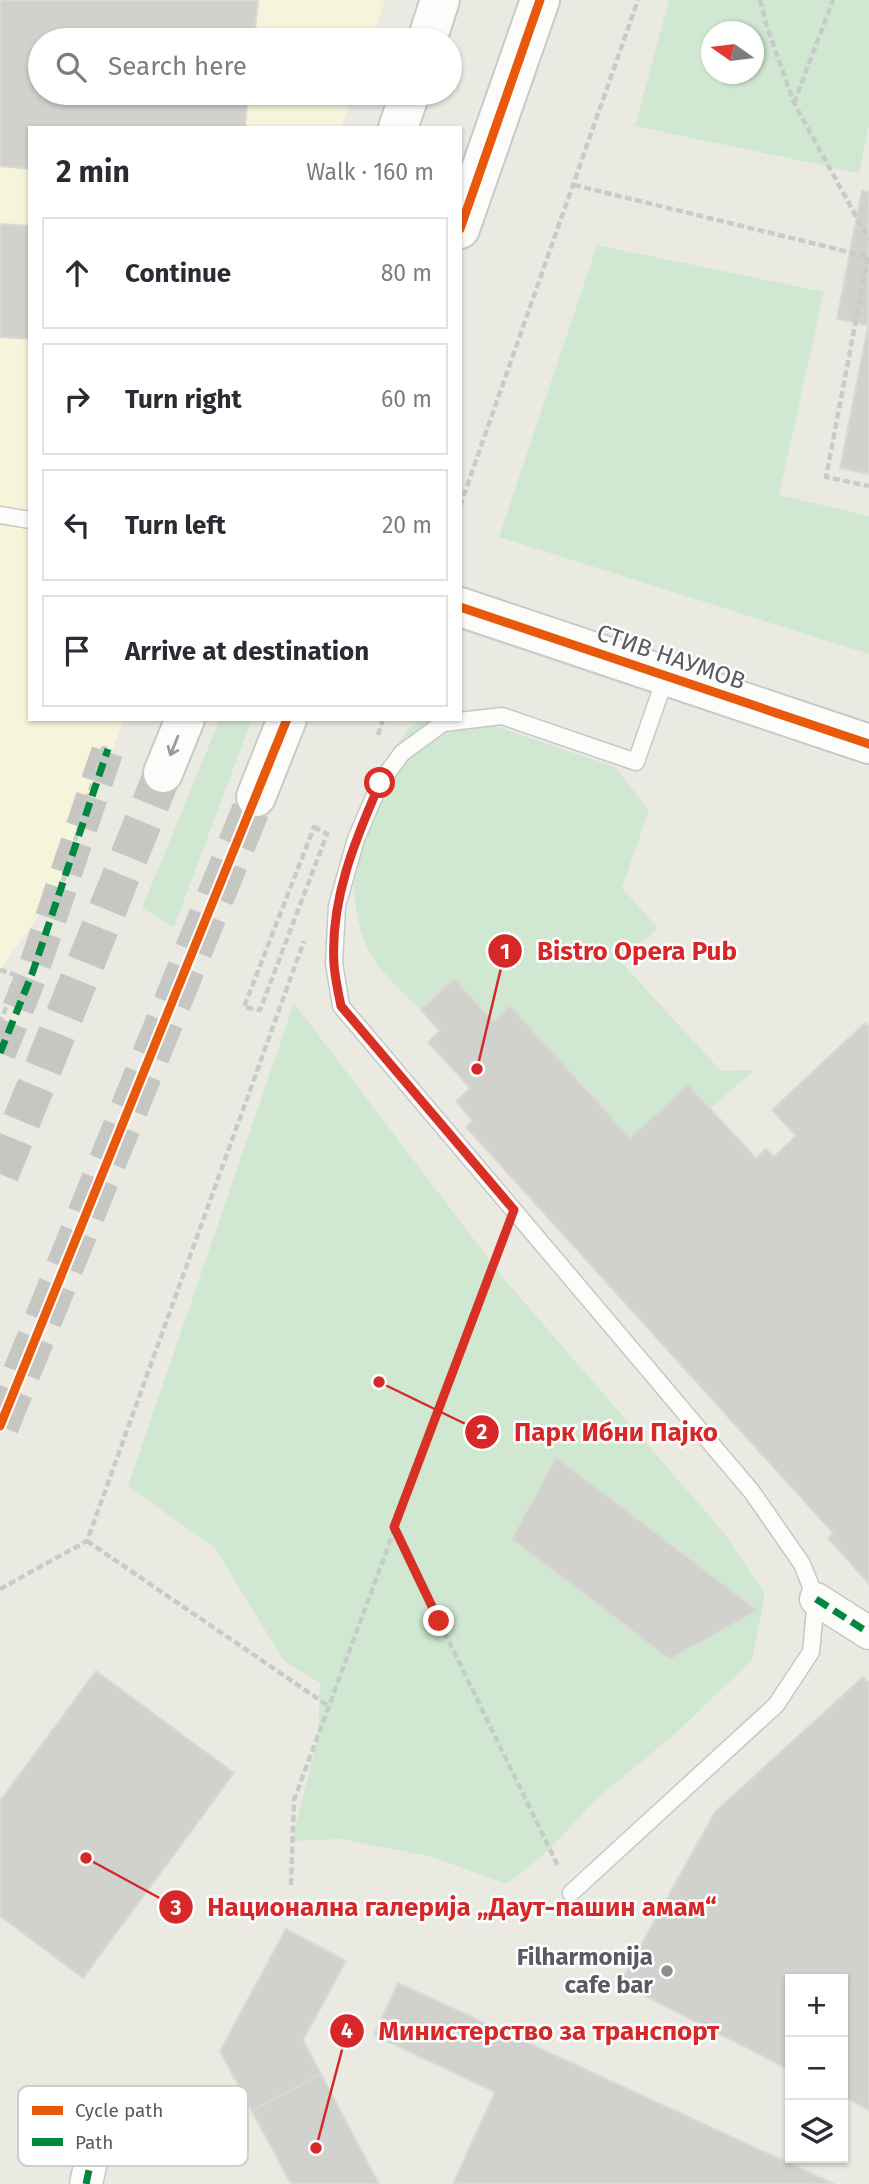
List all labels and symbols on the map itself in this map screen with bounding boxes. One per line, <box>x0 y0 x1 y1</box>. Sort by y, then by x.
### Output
north arrow <box>701 21 764 84</box>
street label: СТИВ НАУМОВ <box>593 619 749 695</box>
one-way arrow <box>166 735 179 756</box>
route start <box>364 767 395 798</box>
callout: Bistro Opera Pub <box>488 928 751 975</box>
text: Bistro Opera Pub <box>537 936 737 967</box>
text: 1 <box>500 939 510 965</box>
callout: Парк Ибни Пајко <box>465 1408 732 1455</box>
text: Парк Ибни Пајко <box>514 1417 718 1448</box>
text: 2 <box>477 1419 488 1445</box>
route end <box>423 1605 454 1636</box>
callout: Национална галерија „Даут-пашин амам“ <box>158 1884 731 1931</box>
text: Национална галерија „Даут-пашин амам“ <box>207 1892 717 1923</box>
text: 3 <box>170 1895 182 1921</box>
place label: Filharmonija cafe bar <box>517 1943 653 1999</box>
marker: Filharmonija cafe bar <box>659 1963 675 1979</box>
callout: Министерство за транспорт <box>330 2007 733 2054</box>
text: Министерство за транспорт <box>379 2016 720 2047</box>
text: 4 <box>341 2018 353 2044</box>
legend <box>18 2086 248 2166</box>
text: Cycle path <box>75 2099 163 2122</box>
text: Path <box>75 2131 113 2154</box>

